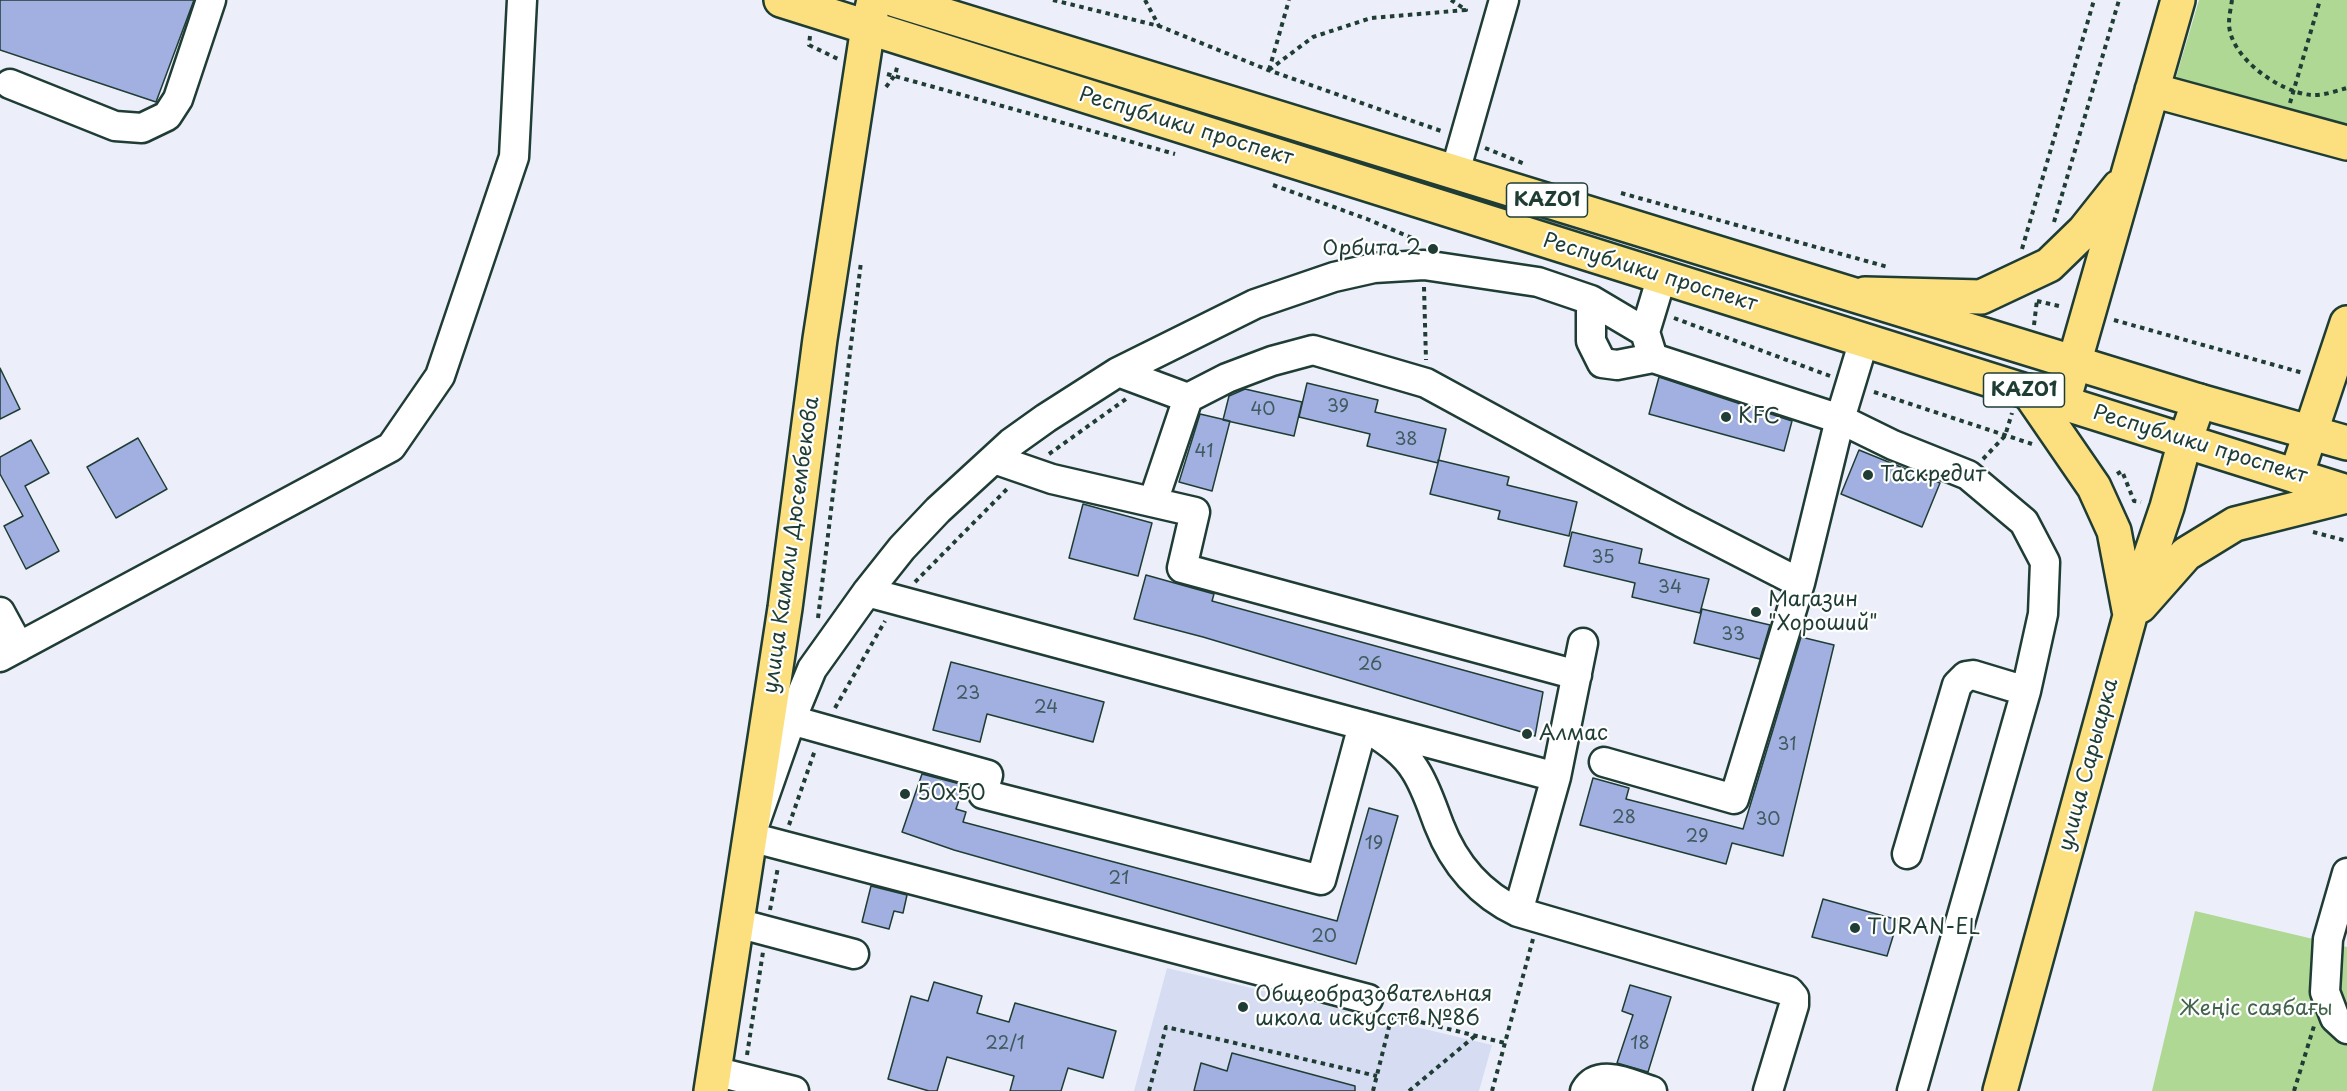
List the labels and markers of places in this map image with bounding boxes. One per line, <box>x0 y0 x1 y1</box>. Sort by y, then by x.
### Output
place label: Орбита 2 <box>1322 236 1421 262</box>
marker: Орбита 2 <box>1426 242 1440 256</box>
place label: KFC <box>1738 404 1780 430</box>
marker: KFC <box>1719 410 1733 424</box>
place label: Таскредит <box>1880 462 1986 488</box>
marker: Таскредит <box>1861 468 1875 482</box>
place label: Магазин "Хороший" <box>1768 587 1878 637</box>
marker: Магазин "Хороший" <box>1749 605 1763 619</box>
place label: Алмас <box>1539 721 1608 747</box>
marker: Алмас <box>1520 727 1534 741</box>
place label: 50х50 <box>917 781 986 807</box>
marker: 50х50 <box>898 787 912 801</box>
place label: TURAN-EL <box>1867 915 1980 941</box>
marker: TURAN-EL <box>1848 921 1862 935</box>
place label: Общеобразовательная школа искусств №86 <box>1255 982 1492 1032</box>
marker: Общеобразовательная школа искусств №86 <box>1236 1000 1250 1014</box>

